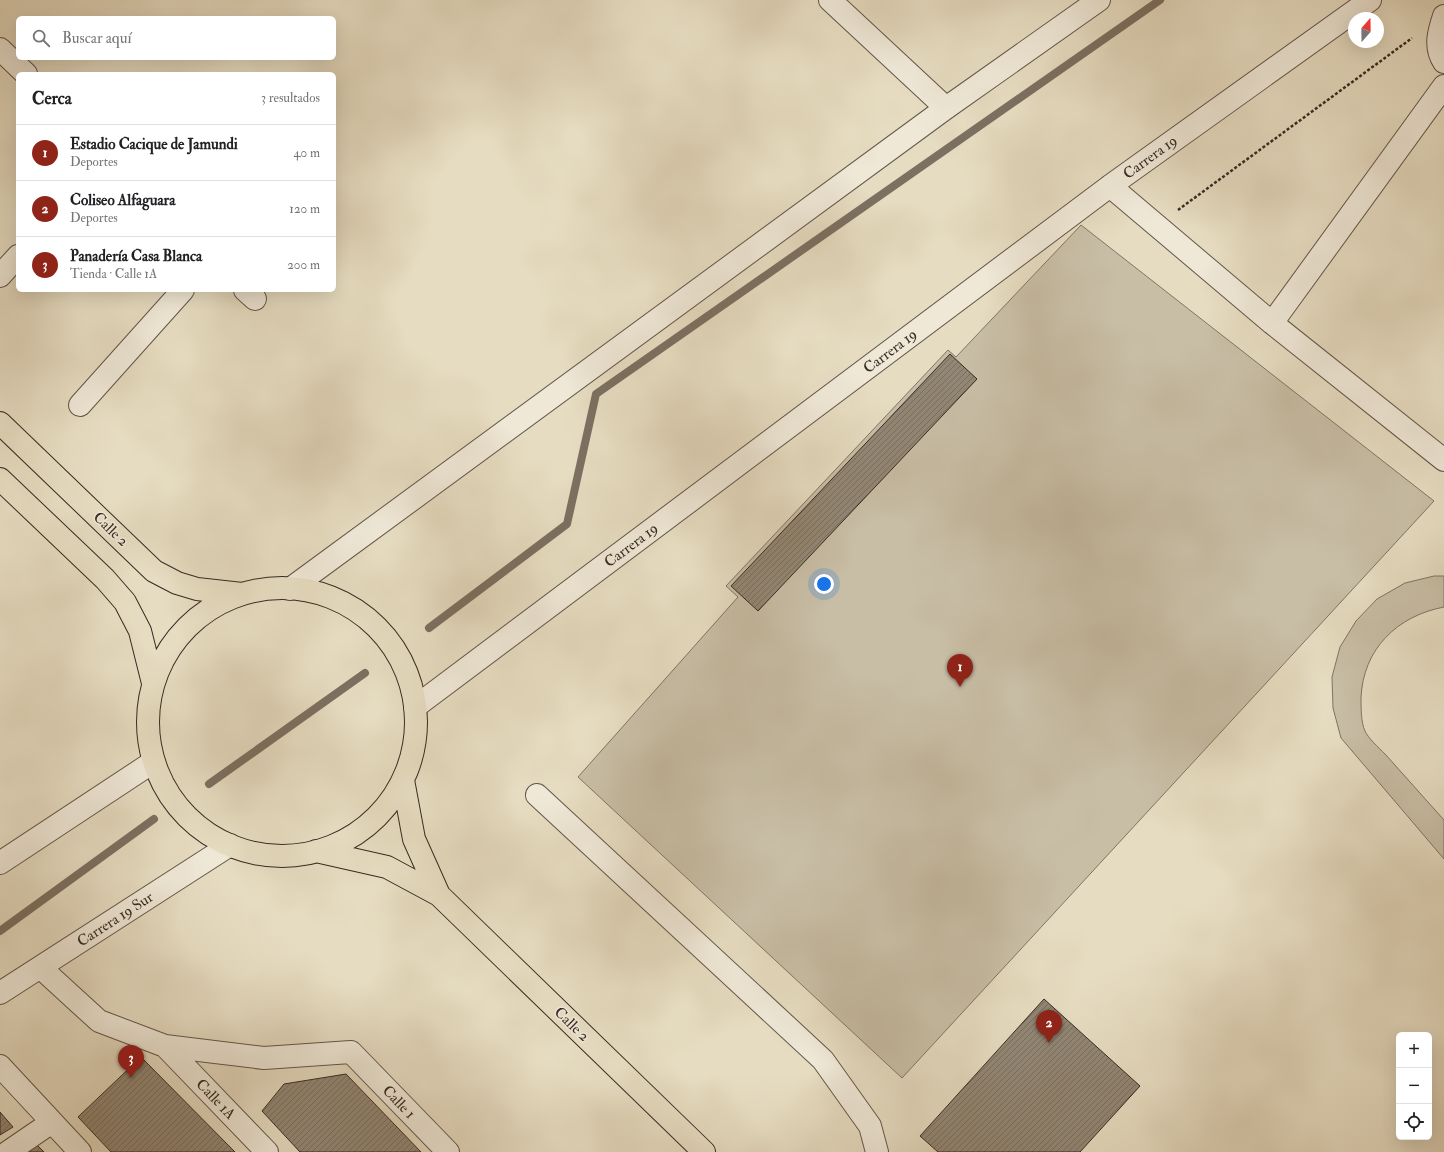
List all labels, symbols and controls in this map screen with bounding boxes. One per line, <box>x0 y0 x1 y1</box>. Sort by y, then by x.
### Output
north arrow <box>1348 12 1384 48</box>
search box <box>16 16 336 60</box>
icon: search <box>30 27 52 49</box>
text: Buscar aquí <box>62 29 131 48</box>
text: Cerca <box>32 88 72 109</box>
text: 3 resultados <box>261 90 320 106</box>
street label: Carrera 19 <box>1119 131 1181 183</box>
text: Estadio Cacique de Jamundi <box>70 135 238 154</box>
text: 1 <box>43 145 47 161</box>
text: 40 m <box>294 145 320 161</box>
text: Deportes <box>70 154 118 170</box>
text: Coliseo Alfaguara <box>70 191 175 210</box>
text: 2 <box>42 201 48 217</box>
text: 120 m <box>289 201 320 217</box>
text: Deportes <box>70 210 118 226</box>
text: Panadería Casa Blanca <box>70 247 202 266</box>
text: 3 <box>43 257 48 273</box>
text: 200 m <box>287 257 320 273</box>
text: Tienda · Calle 1A <box>70 266 157 282</box>
street label: Carrera 19 <box>860 325 921 378</box>
street label: Calle 2 <box>89 508 133 551</box>
street label: Carrera 19 <box>601 519 662 572</box>
your location <box>814 574 834 594</box>
pin: 1 <box>947 654 973 687</box>
street label: Carrera 19 Sur <box>74 887 157 951</box>
street label: Calle 2 <box>550 1003 594 1046</box>
pin: 2 <box>1036 1010 1062 1043</box>
map controls <box>1396 1032 1432 1140</box>
button: + <box>1396 1032 1432 1068</box>
pin: 3 <box>118 1045 144 1078</box>
button: − <box>1396 1068 1432 1104</box>
street label: Calle 1A <box>192 1075 240 1124</box>
street label: Calle 1 <box>378 1082 419 1123</box>
button: locate <box>1396 1104 1432 1140</box>

